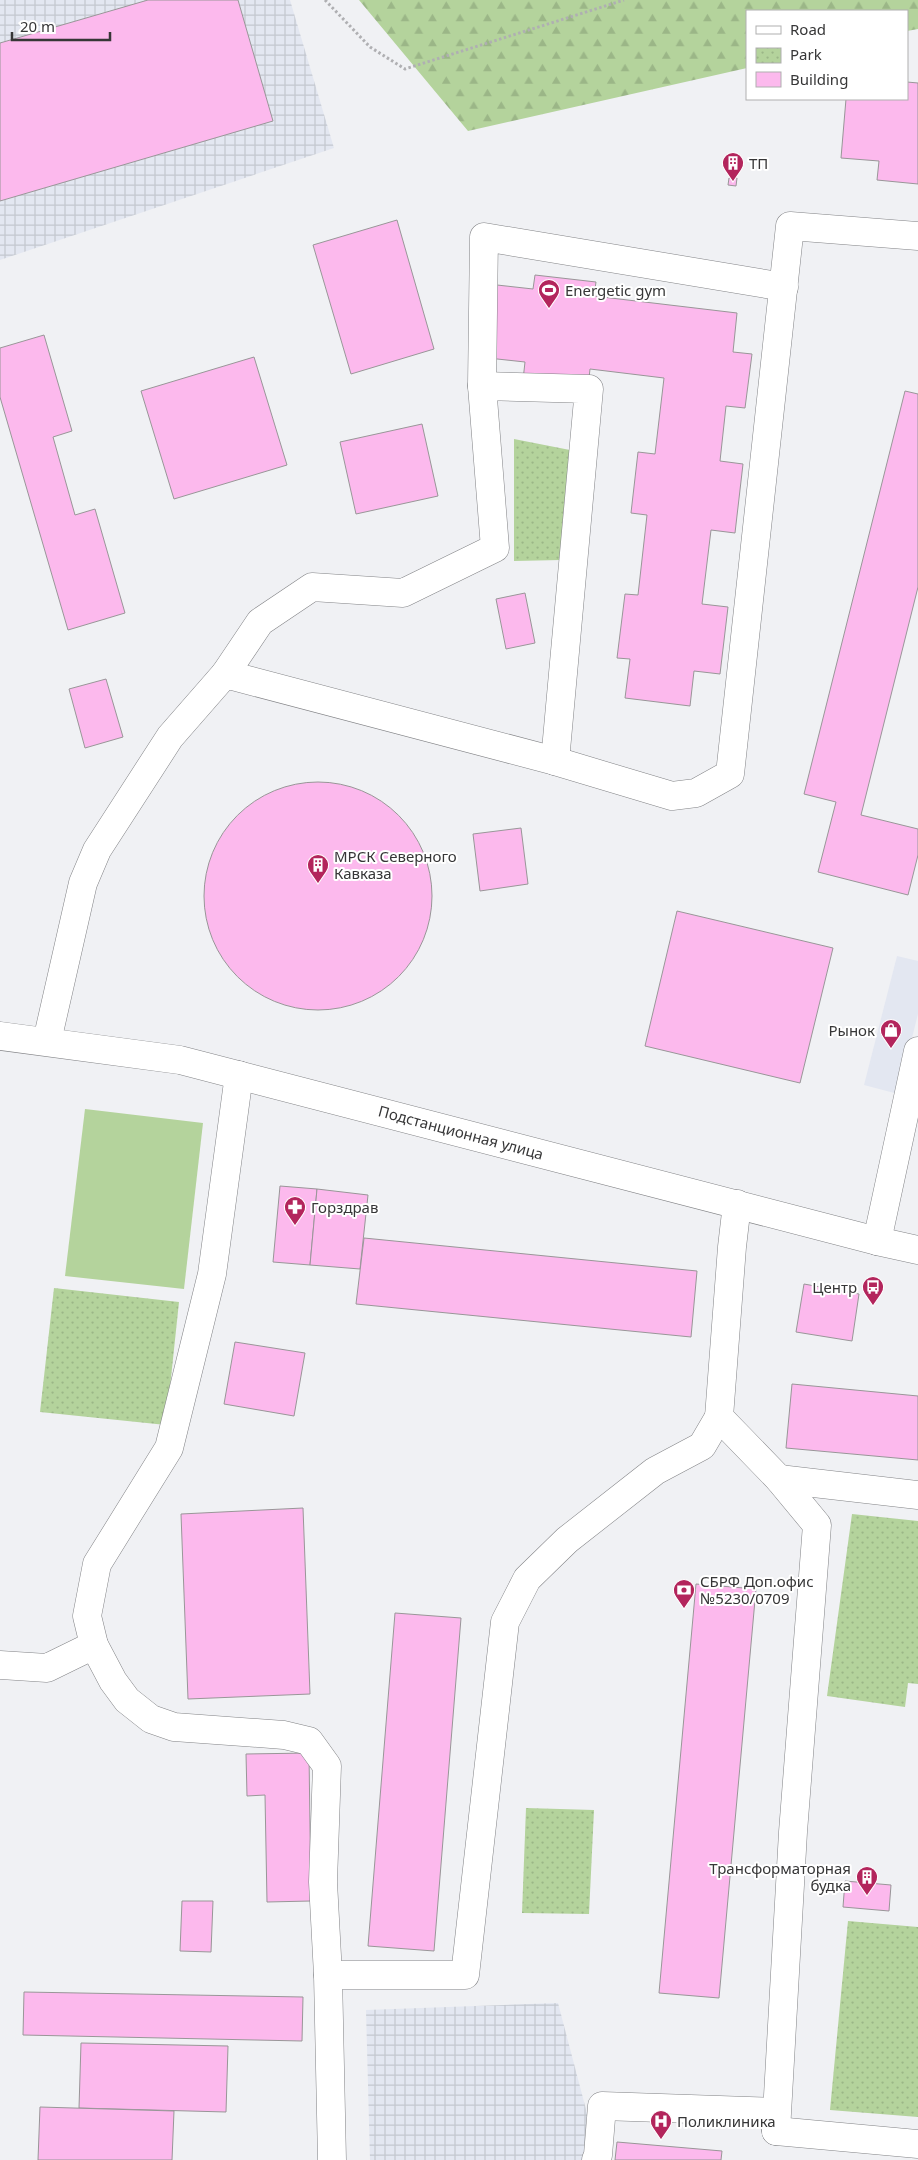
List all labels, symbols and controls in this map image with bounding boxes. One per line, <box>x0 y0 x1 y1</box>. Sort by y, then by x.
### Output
scale bar <box>12 10 110 42</box>
legend <box>746 10 908 100</box>
text: 20 m <box>20 16 55 36</box>
text: Road <box>790 19 826 39</box>
text: Park <box>790 44 822 64</box>
text: Building <box>790 69 848 89</box>
building icon: ТП <box>721 151 745 182</box>
place label: ТП <box>749 153 768 173</box>
sports icon: Energetic gym <box>537 278 561 309</box>
place label: Energetic gym <box>565 280 666 300</box>
place label: МРСК Северного Кавказа <box>334 846 457 883</box>
building icon: МРСК Северного Кавказа <box>306 853 330 884</box>
shop icon: Рынок <box>879 1018 903 1049</box>
place label: Рынок <box>828 1020 875 1040</box>
street label: Подстанционная улица <box>376 1100 546 1164</box>
pharmacy icon: Горздрав <box>283 1195 307 1226</box>
place label: Горздрав <box>311 1197 378 1217</box>
bus stop icon: Центр <box>861 1275 885 1306</box>
place label: Центр <box>812 1277 857 1297</box>
place label: СБРФ Доп.офис №5230/0709 <box>700 1571 814 1608</box>
bank icon: СБРФ Доп.офис №5230/0709 <box>672 1578 696 1609</box>
place label: Трансформаторная будка <box>709 1858 851 1895</box>
building icon: Трансформаторная будка <box>855 1865 879 1896</box>
hospital icon: Поликлиника <box>649 2109 673 2140</box>
place label: Поликлиника <box>677 2111 776 2131</box>

